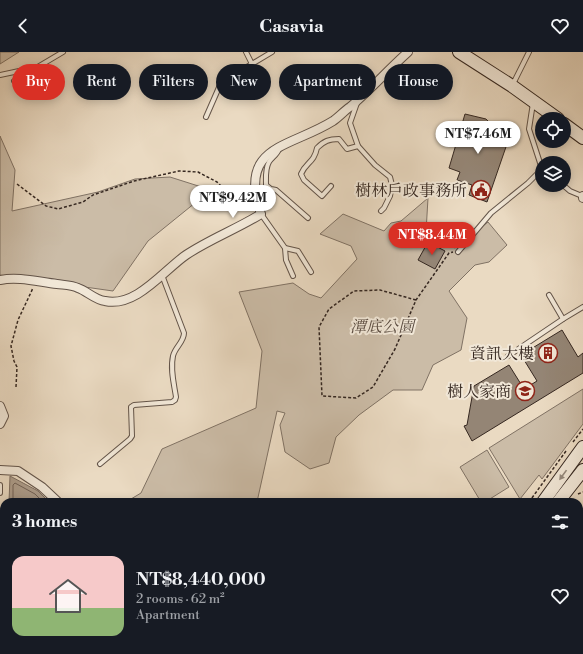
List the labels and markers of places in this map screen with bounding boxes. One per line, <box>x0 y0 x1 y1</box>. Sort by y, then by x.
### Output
pin: NT$7.46M <box>437 121 519 155</box>
public building icon: 樹林戶政事務所 <box>470 179 492 201</box>
place label: 樹林戶政事務所 <box>355 181 467 201</box>
pin: NT$9.42M <box>192 185 274 219</box>
pin: NT$8.44M <box>391 222 473 256</box>
building icon: 資訊大樓 <box>537 342 559 364</box>
place label: 資訊大樓 <box>470 344 534 364</box>
school or university icon: 樹人家商 <box>514 380 536 402</box>
place label: 樹人家商 <box>447 382 511 402</box>

